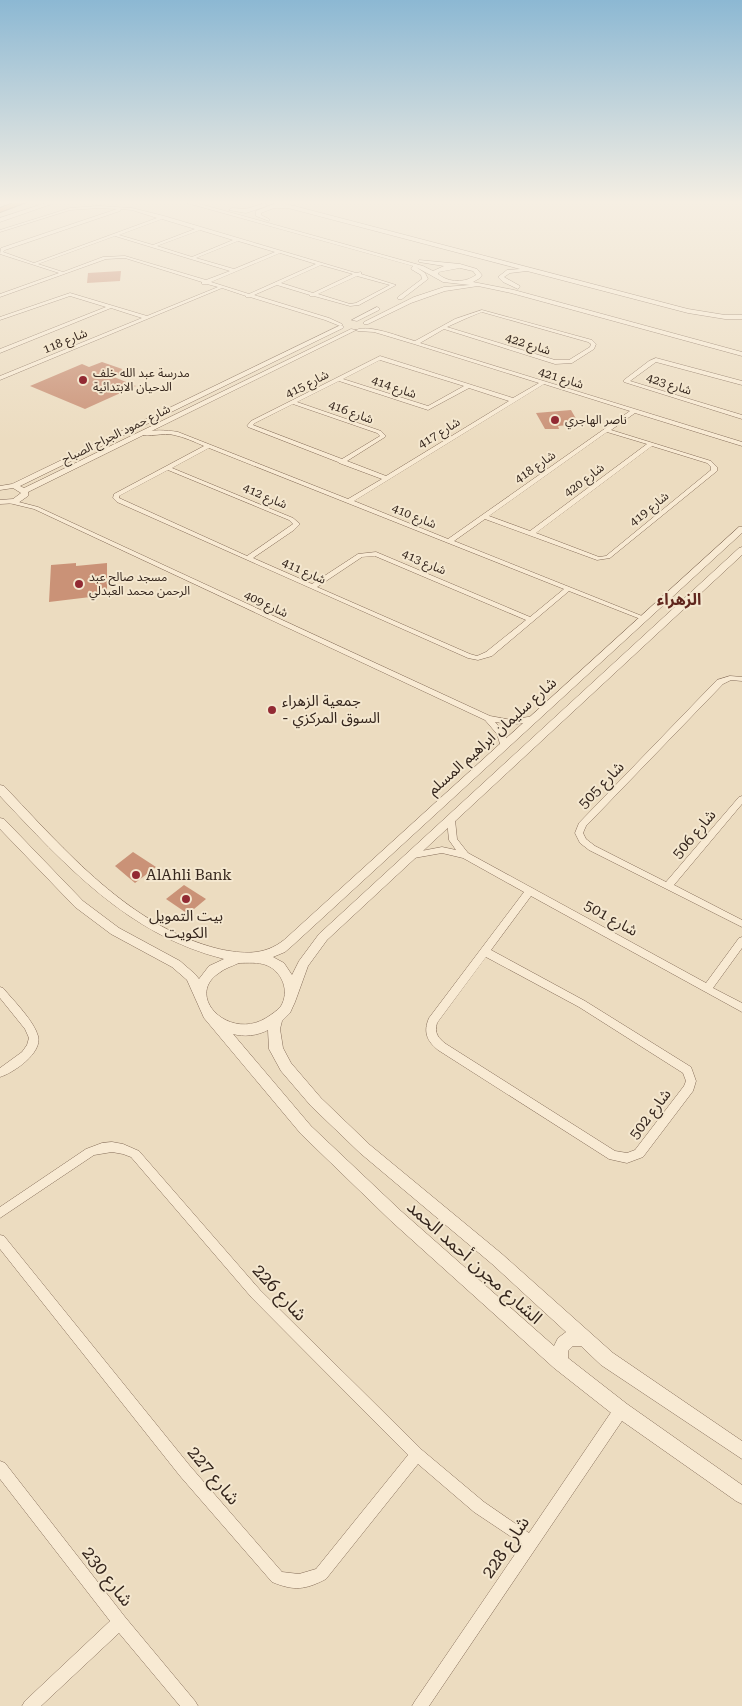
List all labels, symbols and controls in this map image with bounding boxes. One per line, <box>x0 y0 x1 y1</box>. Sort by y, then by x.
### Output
street label: شارع 118 <box>41 326 90 358</box>
street label: شارع 422 <box>503 330 552 359</box>
street label: شارع 421 <box>536 364 585 393</box>
place label: مدرسة عبد الله خلف الدحيان الابتدائية <box>93 366 190 394</box>
street label: شارع 415 <box>283 367 332 403</box>
street label: شارع 423 <box>644 370 693 399</box>
street label: شارع 414 <box>369 373 418 403</box>
marker: مدرسة عبد الله خلف الدحيان الابتدائية <box>77 374 89 386</box>
street label: شارع 416 <box>326 397 375 428</box>
street label: شارع حمود الجراح الصباح <box>59 402 173 468</box>
place label: ناصر الهاجري <box>565 413 627 430</box>
marker: ناصر الهاجري <box>549 414 561 426</box>
street label: شارع 417 <box>416 415 464 453</box>
street label: شارع 418 <box>512 448 559 488</box>
street label: شارع 420 <box>561 460 608 501</box>
street label: شارع 412 <box>240 480 289 513</box>
street label: شارع 419 <box>626 489 673 531</box>
street label: شارع 410 <box>389 501 438 533</box>
street label: شارع 413 <box>399 546 448 579</box>
street label: شارع 411 <box>279 555 328 589</box>
place label: مسجد صالح عبد الرحمن محمد العبدلي <box>89 570 190 601</box>
marker: مسجد صالح عبد الرحمن محمد العبدلي <box>73 578 85 590</box>
street label: شارع 409 <box>241 588 290 622</box>
district label: الزهراء <box>657 590 701 609</box>
street label: شارع سليمان ابراهيم المسلم <box>424 673 562 801</box>
place label: جمعية الزهراء - السوق المركزي <box>282 692 380 729</box>
marker: جمعية الزهراء - السوق المركزي <box>266 704 278 716</box>
street label: شارع 505 <box>574 758 630 814</box>
street label: شارع 506 <box>668 806 722 864</box>
place label: AlAhli Bank <box>146 866 232 884</box>
marker: AlAhli Bank <box>130 869 142 881</box>
marker: بيت التمويل الكويت <box>180 893 192 905</box>
street label: شارع 501 <box>580 896 641 943</box>
place label: بيت التمويل الكويت <box>149 907 223 942</box>
street label: شارع 502 <box>625 1085 677 1144</box>
street label: الشارع مجرن أحمد الحمد <box>400 1196 547 1331</box>
street label: شارع 226 <box>246 1259 312 1327</box>
street label: شارع 227 <box>180 1441 245 1511</box>
street label: شارع 228 <box>477 1512 537 1584</box>
street label: شارع 230 <box>75 1542 138 1612</box>

